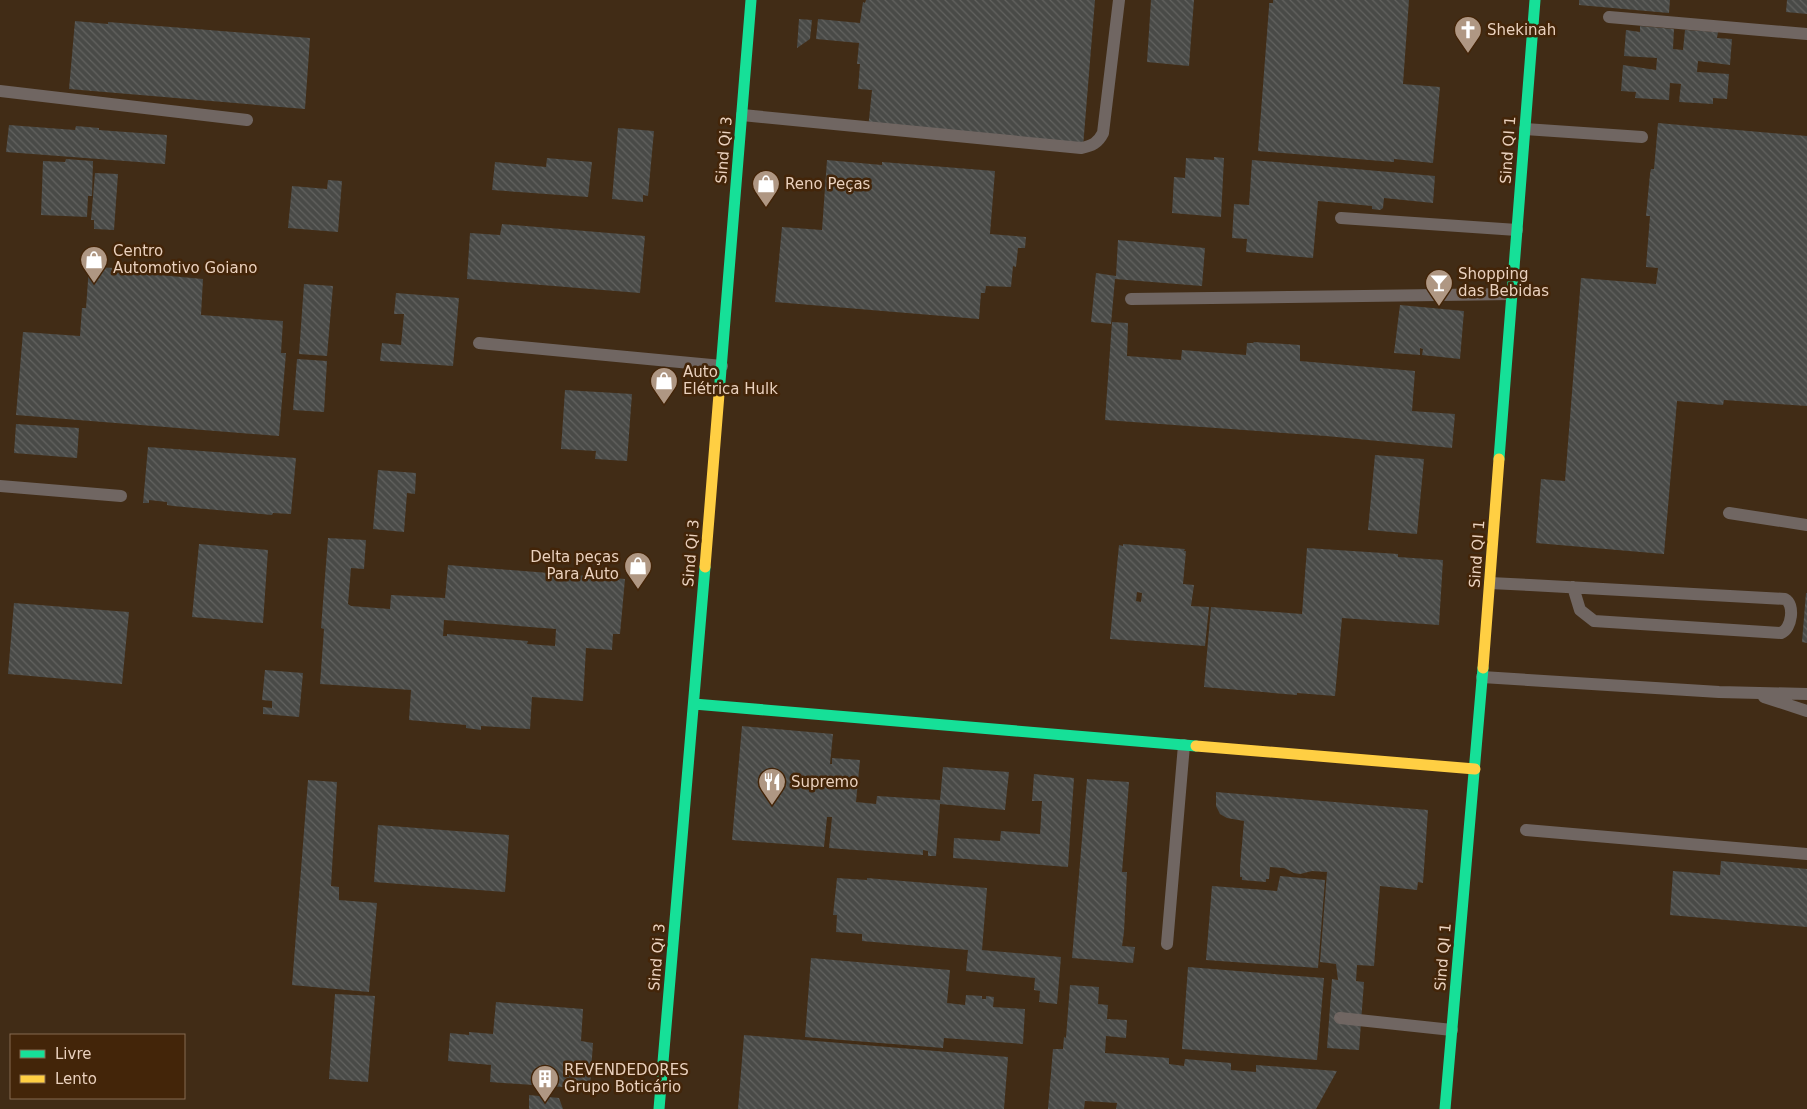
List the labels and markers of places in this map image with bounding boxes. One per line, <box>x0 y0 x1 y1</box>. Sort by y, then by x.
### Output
church icon: Shekinah <box>1453 15 1483 54</box>
place label: Shekinah <box>1487 21 1556 39</box>
shop icon: Reno Peças <box>751 169 781 208</box>
place label: Reno Peças <box>785 175 871 193</box>
place label: Centro Automotivo Goiano <box>113 242 257 277</box>
shop icon: Centro Automotivo Goiano <box>79 245 109 284</box>
place label: Shopping das Bebidas <box>1458 265 1549 300</box>
bar icon: Shopping das Bebidas <box>1424 268 1454 307</box>
place label: Auto Elétrica Hulk <box>683 363 778 398</box>
shop icon: Auto Elétrica Hulk <box>649 366 679 405</box>
place label: Delta peças Para Auto <box>530 548 619 583</box>
shop icon: Delta peças Para Auto <box>623 551 653 590</box>
restaurant icon: Supremo <box>757 767 787 806</box>
place label: Supremo <box>791 773 858 791</box>
place label: REVENDEDORES Grupo Boticário <box>564 1061 689 1096</box>
building icon: REVENDEDORES Grupo Boticário <box>530 1064 560 1103</box>

